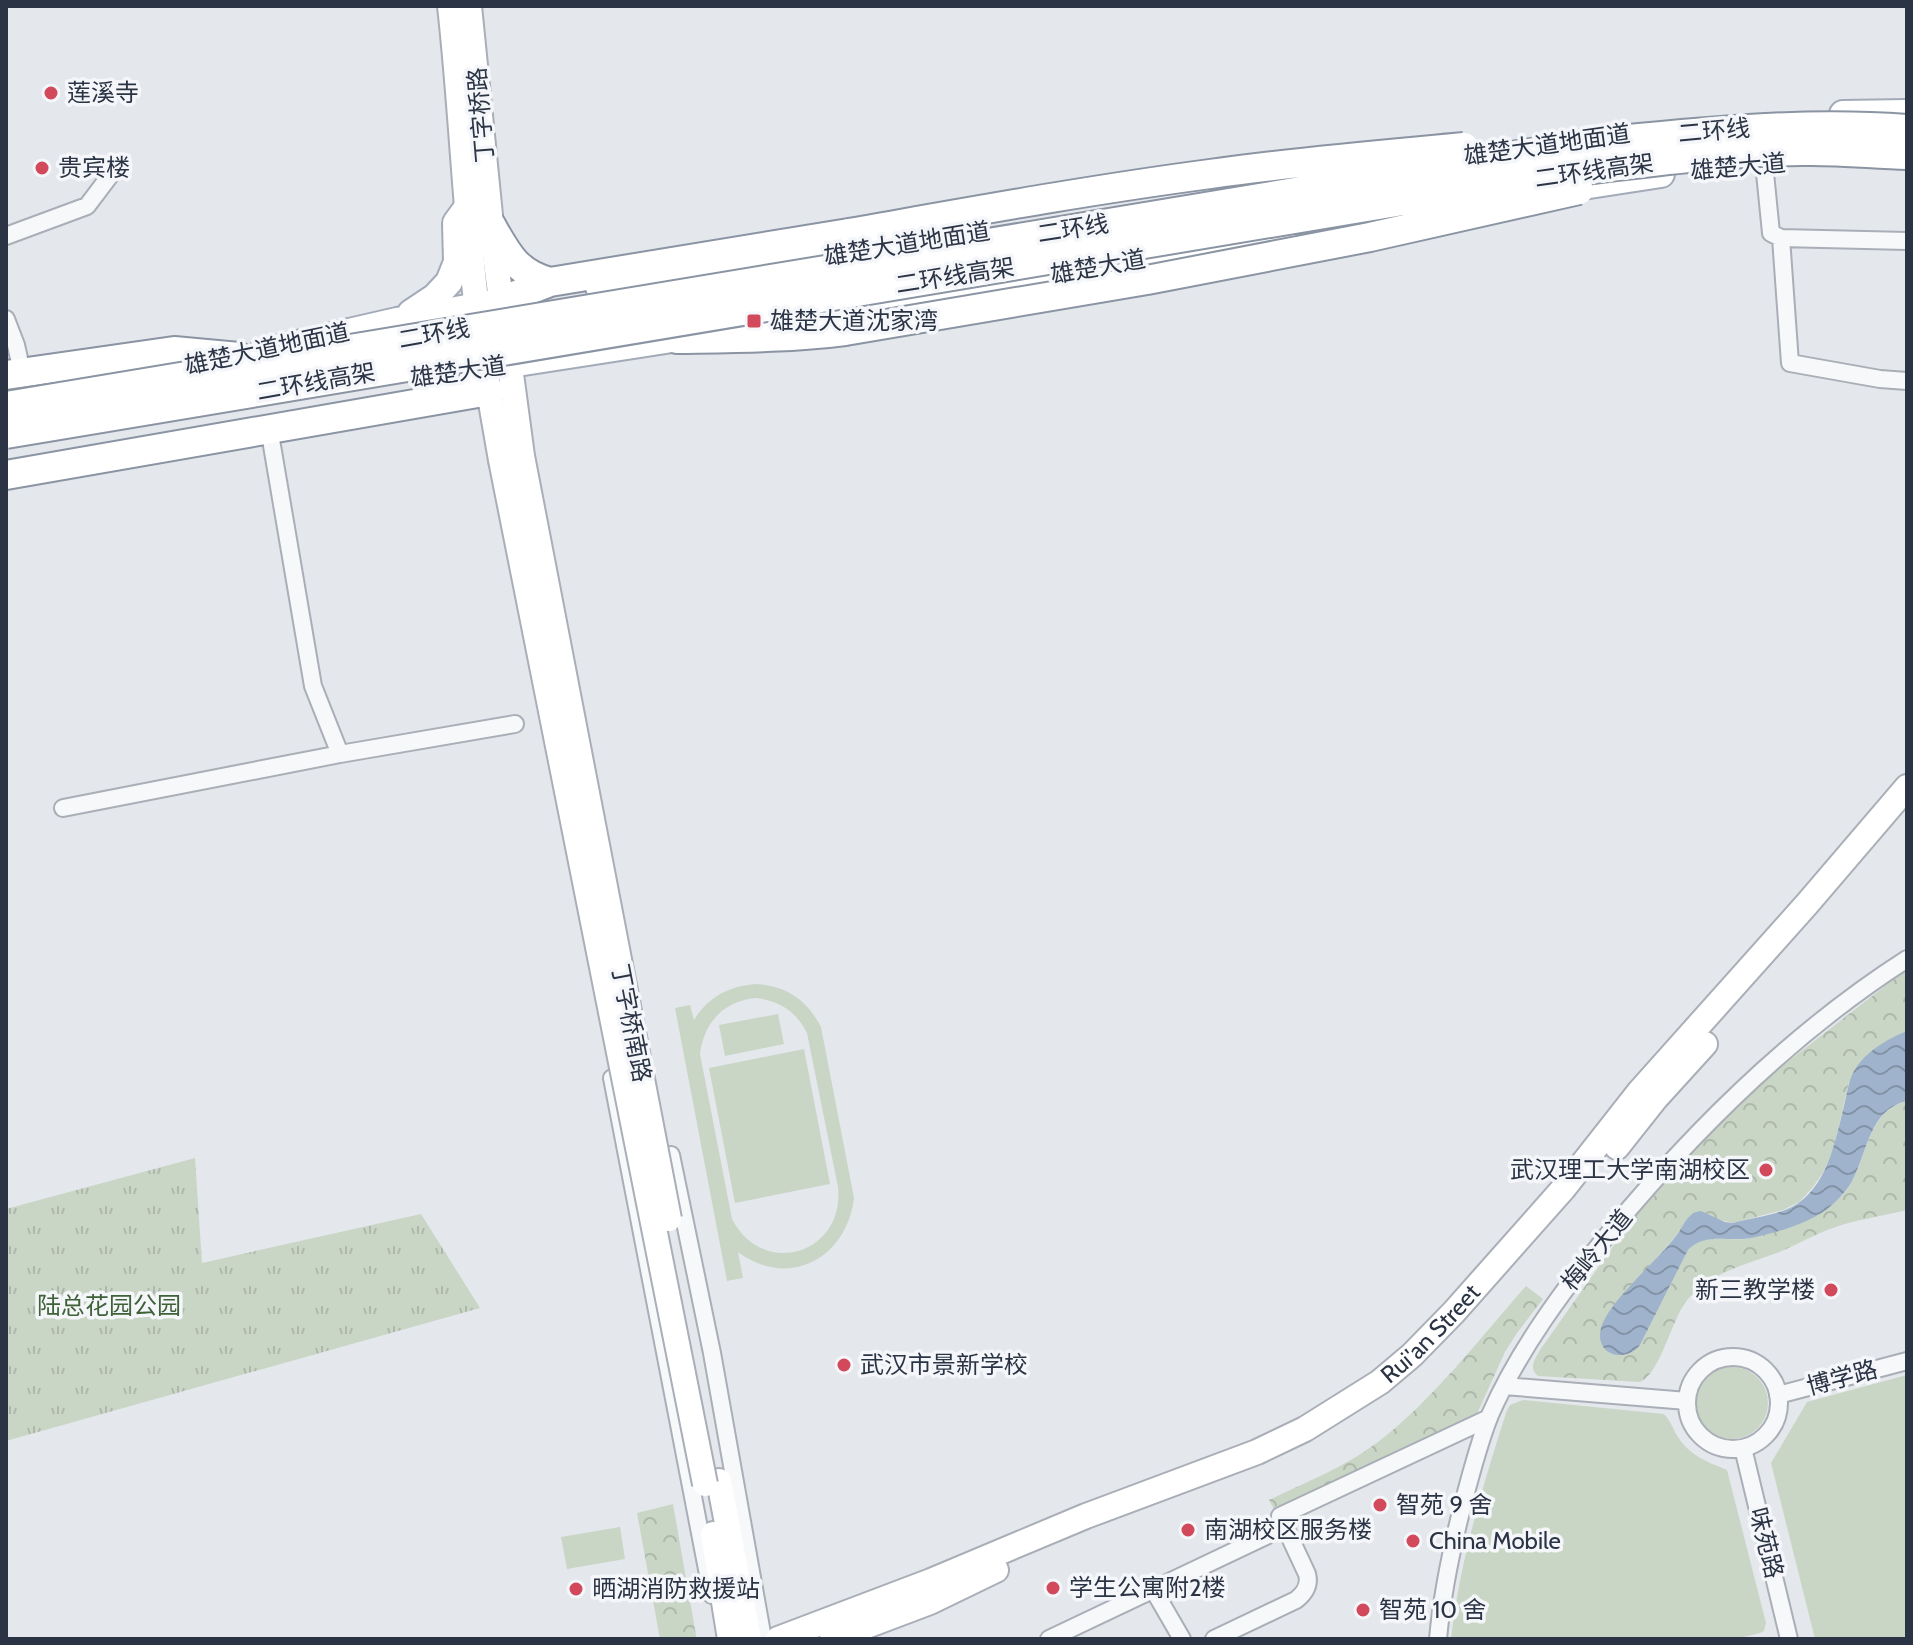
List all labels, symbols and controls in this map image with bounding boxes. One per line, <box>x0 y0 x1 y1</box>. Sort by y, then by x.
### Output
street label: 丁字桥路 <box>462 66 499 164</box>
place label: 莲溪寺 <box>67 78 139 107</box>
marker: 莲溪寺 <box>42 84 60 102</box>
street label: 二环线 <box>1677 113 1751 148</box>
street label: 雄楚大道地面道 <box>1462 118 1632 171</box>
street label: 二环线高架 <box>1532 148 1655 193</box>
street label: 雄楚大道 <box>1689 148 1787 185</box>
place label: 贵宾楼 <box>58 153 130 182</box>
marker: 贵宾楼 <box>33 159 51 177</box>
street label: 二环线 <box>1035 209 1111 248</box>
street label: 雄楚大道地面道 <box>822 216 992 271</box>
street label: 雄楚大道 <box>1048 244 1148 289</box>
street label: 二环线高架 <box>893 252 1016 299</box>
place label: 雄楚大道沈家湾 <box>770 306 938 335</box>
marker: 雄楚大道沈家湾 <box>745 312 763 330</box>
street label: 二环线 <box>396 313 472 354</box>
street label: 雄楚大道地面道 <box>182 317 352 380</box>
street label: 雄楚大道 <box>408 350 507 393</box>
street label: 二环线高架 <box>254 357 378 406</box>
street label: 丁字桥南路 <box>606 961 657 1085</box>
place label: 武汉理工大学南湖校区 <box>1510 1155 1750 1184</box>
marker: 武汉理工大学南湖校区 <box>1757 1161 1775 1179</box>
street label: 梅岭大道 <box>1555 1203 1638 1296</box>
place label: 新三教学楼 <box>1695 1275 1815 1304</box>
street label: Rui'an Street <box>1375 1278 1486 1389</box>
marker: 新三教学楼 <box>1822 1281 1840 1299</box>
park label: 陆总花园公园 <box>37 1291 181 1320</box>
place label: 武汉市景新学校 <box>860 1350 1028 1379</box>
street label: 博学路 <box>1803 1354 1880 1401</box>
marker: 武汉市景新学校 <box>835 1356 853 1374</box>
place label: 智苑 9 舍 <box>1396 1490 1492 1519</box>
marker: 智苑 9 舍 <box>1371 1496 1389 1514</box>
street label: 味苑路 <box>1744 1504 1789 1581</box>
place label: 南湖校区服务楼 <box>1204 1515 1372 1544</box>
marker: 南湖校区服务楼 <box>1179 1521 1197 1539</box>
place label: China Mobile <box>1429 1526 1561 1555</box>
marker: China Mobile <box>1404 1532 1422 1550</box>
place label: 学生公寓附2楼 <box>1069 1573 1226 1602</box>
place label: 晒湖消防救援站 <box>592 1574 760 1603</box>
marker: 学生公寓附2楼 <box>1044 1579 1062 1597</box>
marker: 晒湖消防救援站 <box>567 1580 585 1598</box>
place label: 智苑 10 舍 <box>1379 1595 1486 1624</box>
marker: 智苑 10 舍 <box>1354 1601 1372 1619</box>

